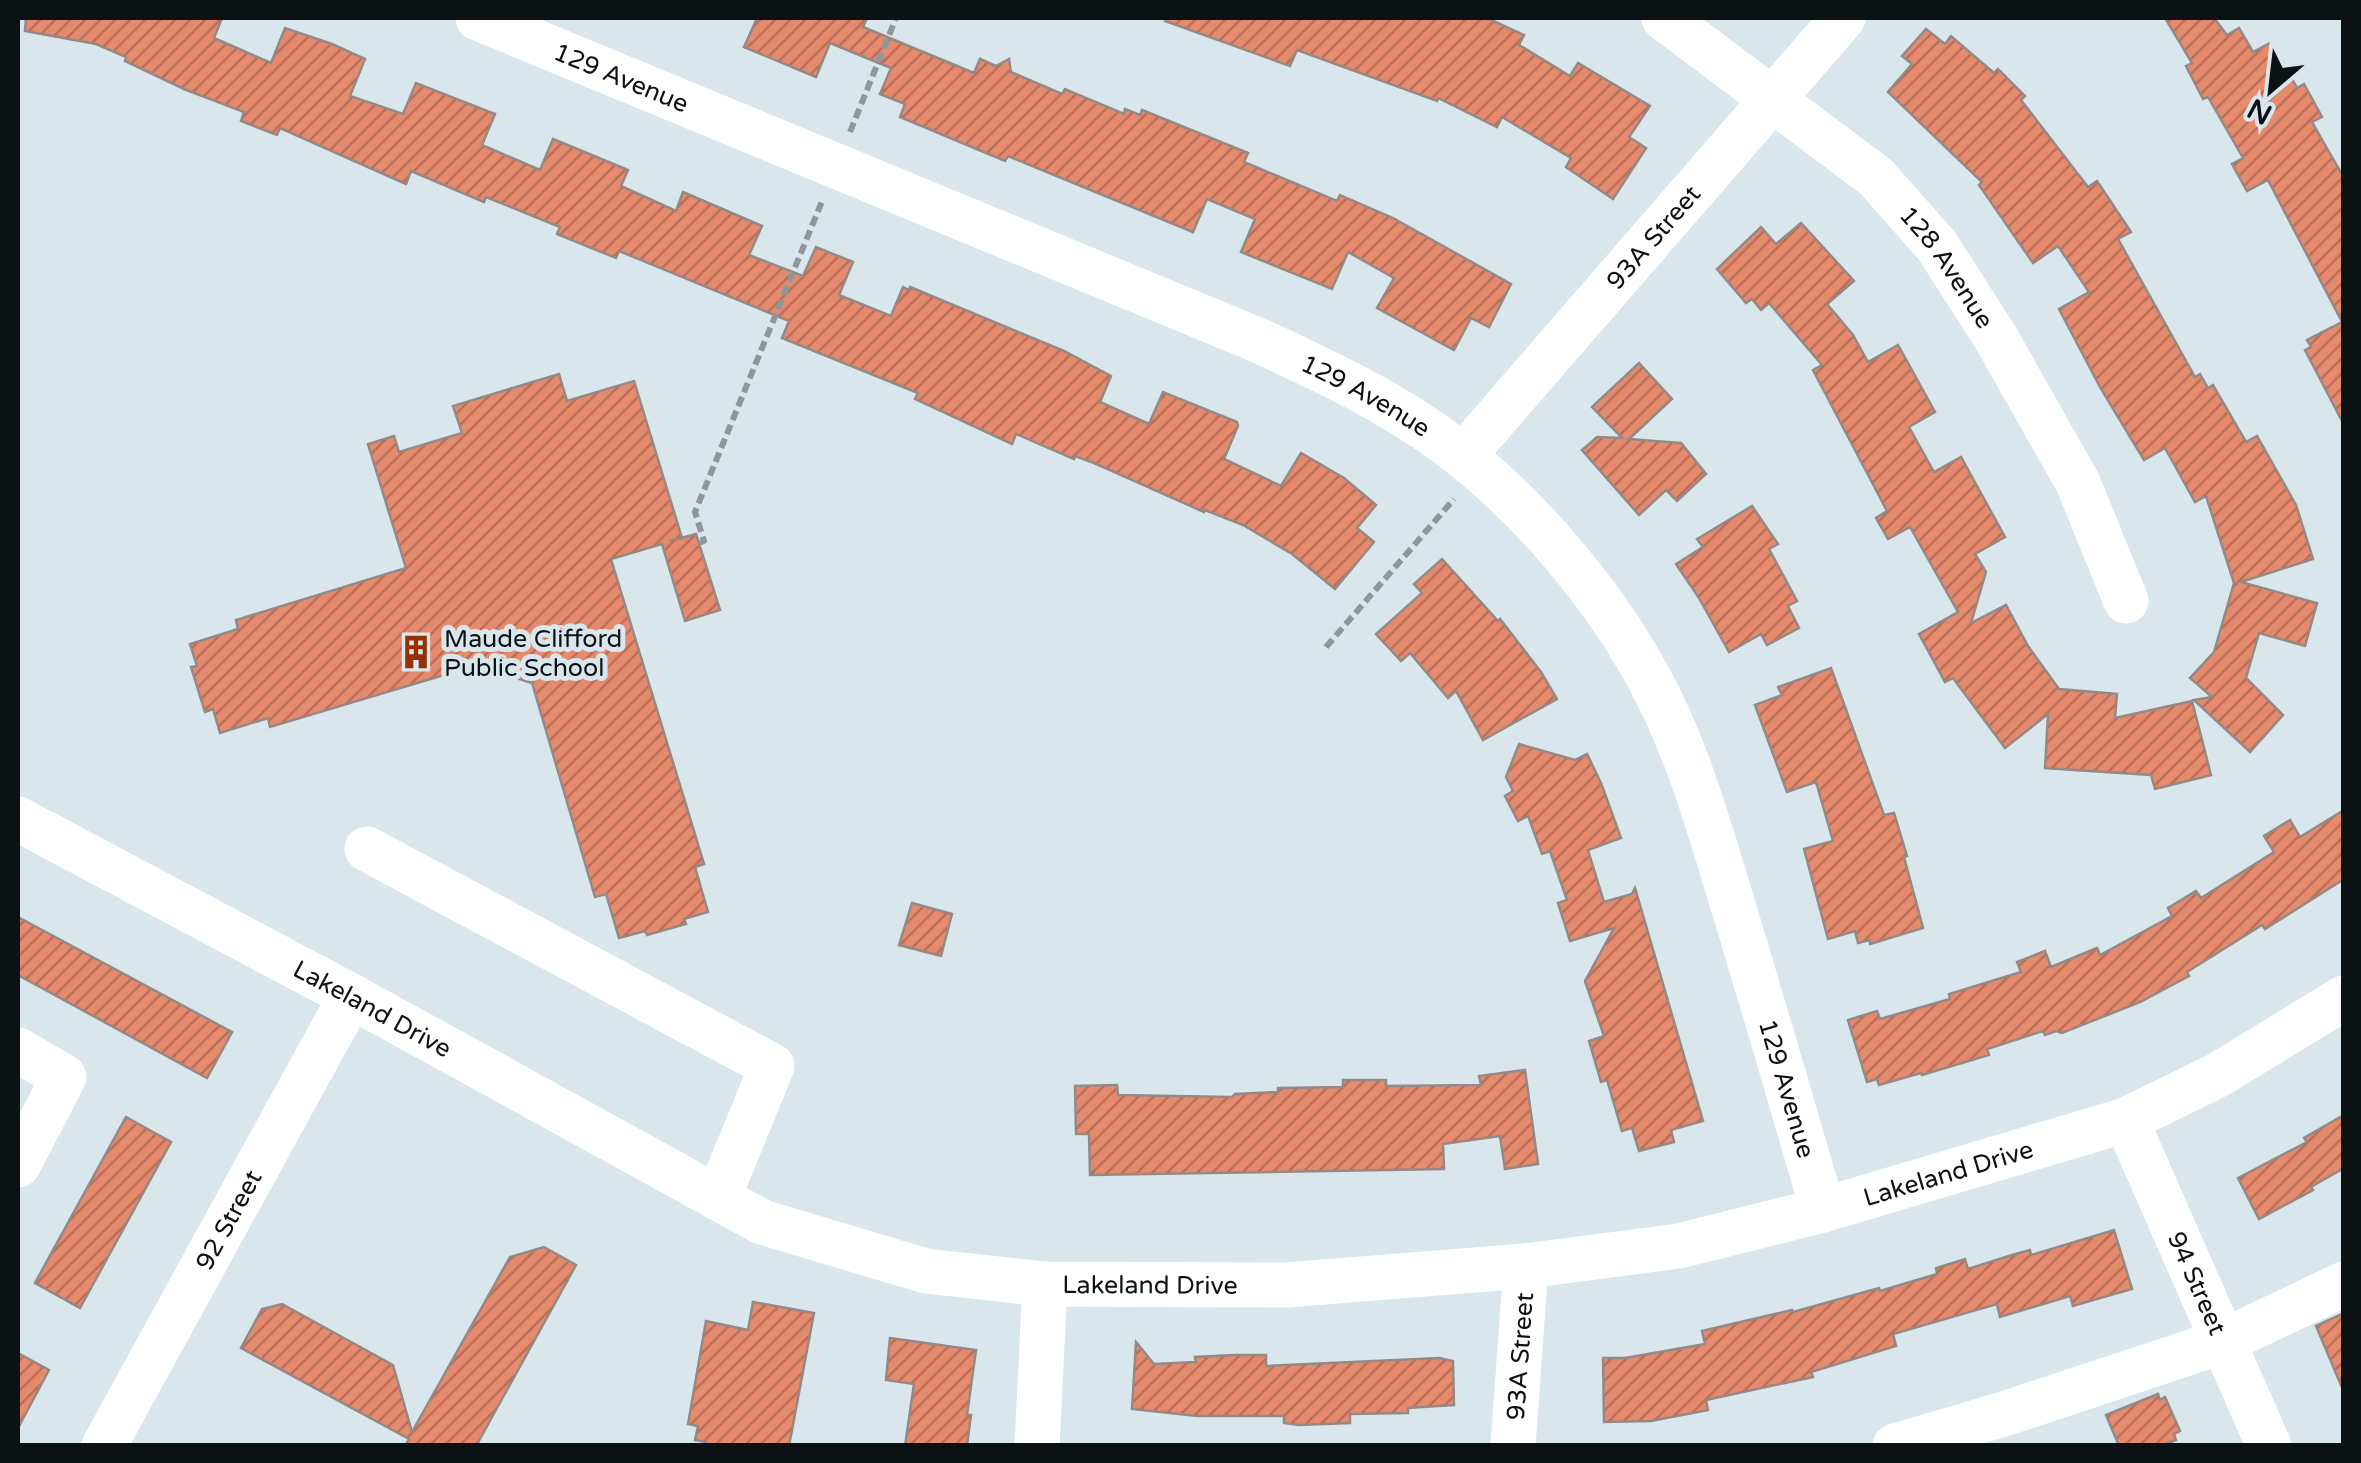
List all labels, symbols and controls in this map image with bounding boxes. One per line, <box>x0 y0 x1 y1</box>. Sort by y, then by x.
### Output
street label: 129 Avenue <box>549 37 693 119</box>
north arrow <box>2221 40 2321 140</box>
text: N <box>2242 91 2278 131</box>
street label: 93A Street <box>1601 179 1707 296</box>
street label: 128 Avenue <box>1893 200 2000 334</box>
street label: 129 Avenue <box>1296 348 1436 444</box>
place label: Maude Clifford Public School <box>444 624 622 683</box>
building icon: Maude Clifford Public School <box>397 633 435 671</box>
street label: Lakeland Drive <box>288 954 456 1064</box>
street label: 129 Avenue <box>1752 1016 1821 1162</box>
street label: Lakeland Drive <box>1860 1134 2037 1213</box>
street label: 92 Street <box>190 1165 269 1275</box>
street label: 94 Street <box>2161 1227 2232 1340</box>
street label: Lakeland Drive <box>1062 1270 1238 1301</box>
street label: 93A Street <box>1501 1291 1540 1421</box>

